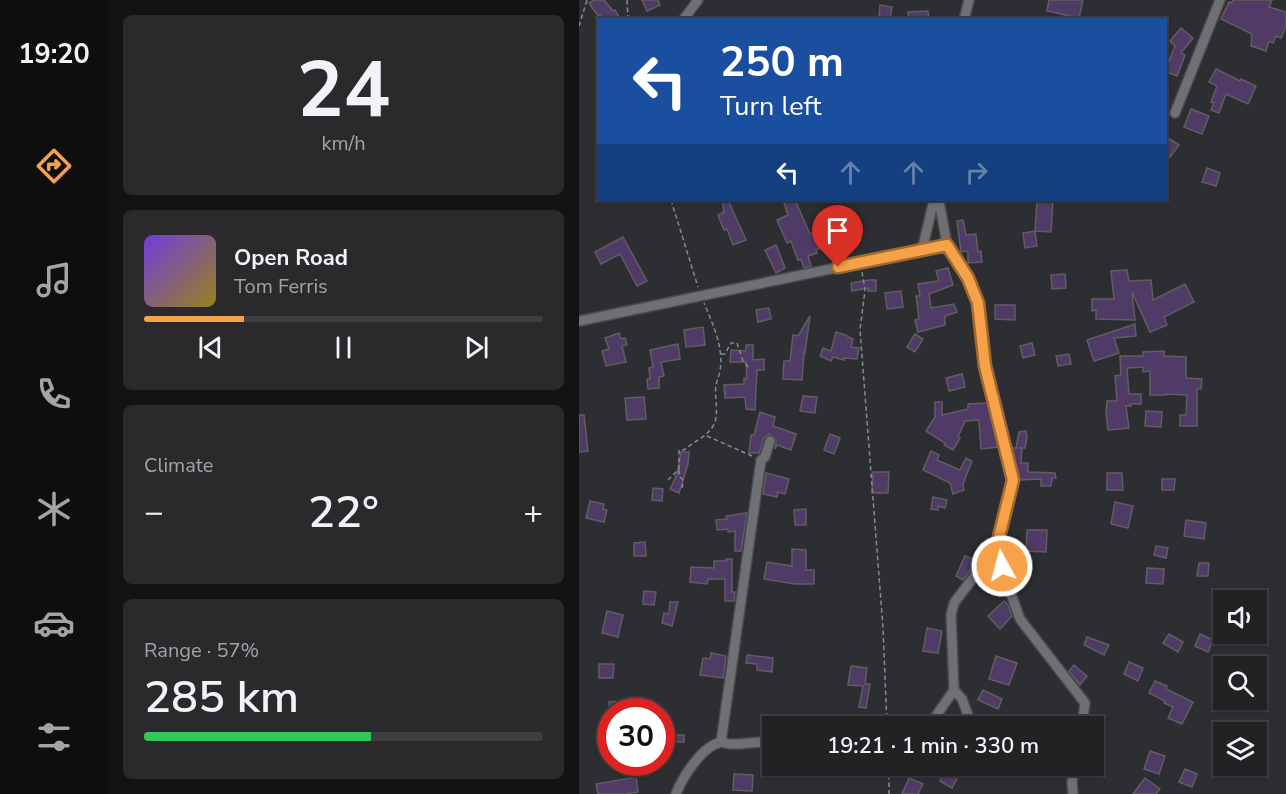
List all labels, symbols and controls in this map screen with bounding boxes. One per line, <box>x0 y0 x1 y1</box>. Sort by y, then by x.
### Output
text: 250 m <box>720 34 844 91</box>
text: 19:20 <box>18 36 90 73</box>
text: 24 <box>297 37 390 144</box>
icon: left <box>621 42 699 120</box>
text: Turn left <box>720 88 821 125</box>
text: km/h <box>321 130 366 157</box>
icon: directions <box>33 145 75 187</box>
icon: left <box>771 156 804 189</box>
icon: ahead <box>834 156 867 189</box>
icon: ahead <box>897 156 930 189</box>
icon: right <box>960 156 993 189</box>
pin <box>812 205 863 267</box>
icon: arrive <box>821 214 854 247</box>
text: Open Road <box>234 243 348 273</box>
icon: music <box>33 259 75 301</box>
text: Tom Ferris <box>234 273 328 300</box>
icon: previous <box>194 331 227 364</box>
icon: pause <box>327 331 360 364</box>
icon: next <box>460 331 493 364</box>
icon: phone <box>33 373 75 415</box>
text: Climate <box>144 452 213 479</box>
text: 22° <box>308 482 379 543</box>
icon: climate <box>33 488 75 530</box>
text: − <box>144 490 164 535</box>
text: + <box>523 490 543 535</box>
position arrow <box>970 534 1034 598</box>
map controls <box>1213 590 1267 776</box>
button: sound <box>1213 590 1267 644</box>
icon: car <box>33 602 75 644</box>
text: Range · 57% <box>144 637 259 664</box>
button: search <box>1213 656 1267 710</box>
text: 285 km <box>144 667 299 728</box>
speed limit sign: 30 <box>597 698 675 776</box>
icon: filters <box>33 716 75 758</box>
button: layers <box>1213 722 1267 776</box>
text: 19:21 · 1 min · 330 m <box>827 731 1039 761</box>

